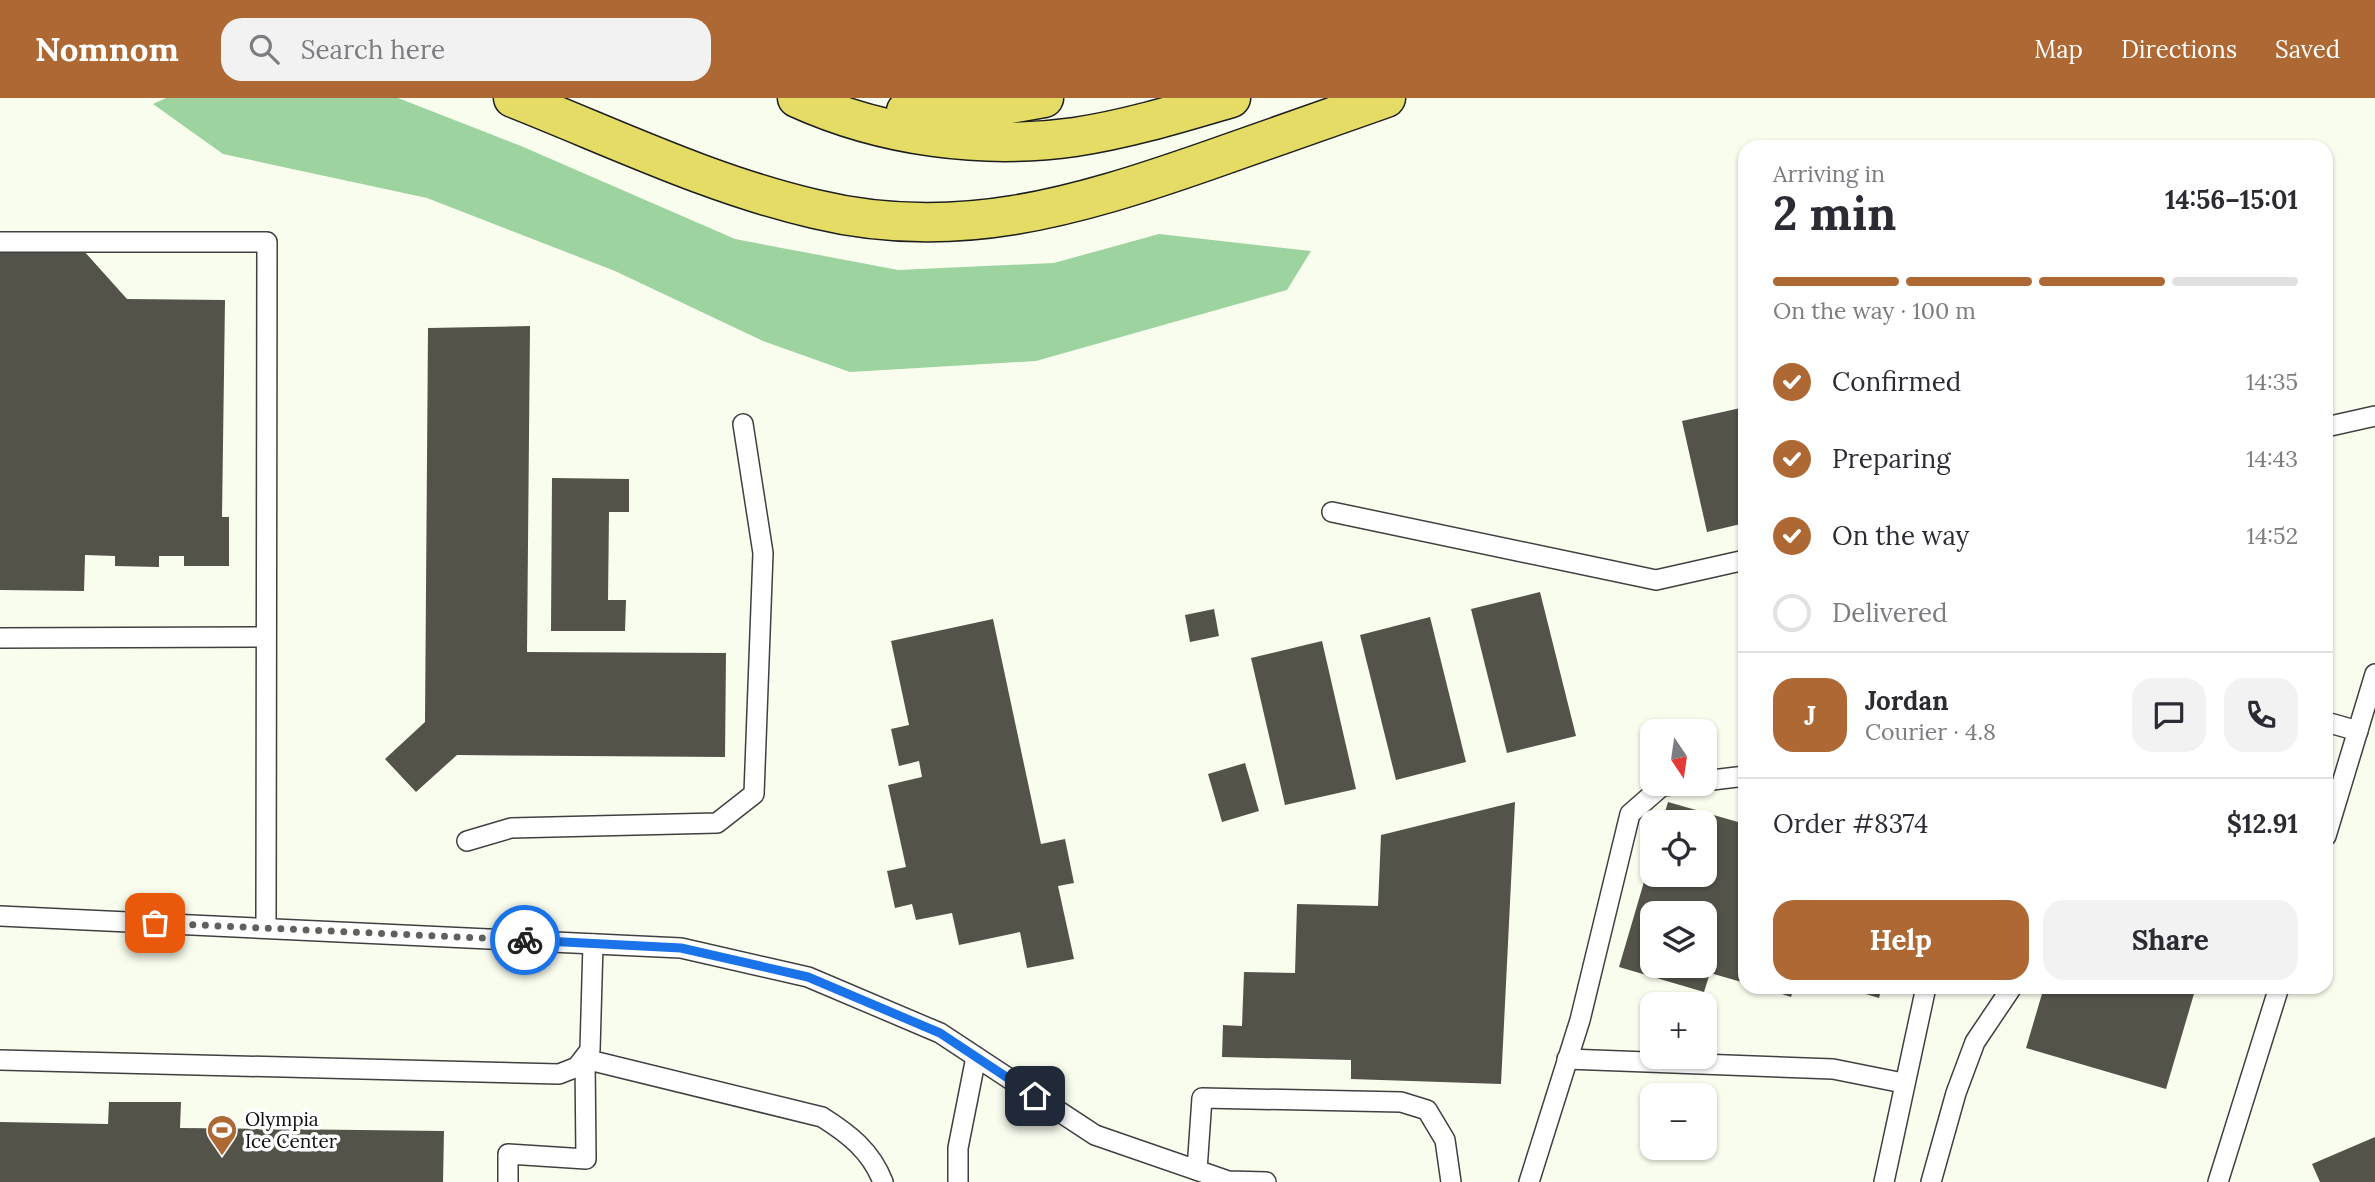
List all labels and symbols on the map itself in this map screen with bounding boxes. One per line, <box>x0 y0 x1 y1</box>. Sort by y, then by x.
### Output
north arrow <box>1640 719 1717 796</box>
pin <box>125 893 185 953</box>
courier <box>490 905 560 975</box>
pin <box>1005 1066 1065 1126</box>
place label: Olympia Ice Center <box>245 1107 338 1153</box>
sports icon: Olympia Ice Center <box>205 1113 239 1157</box>

